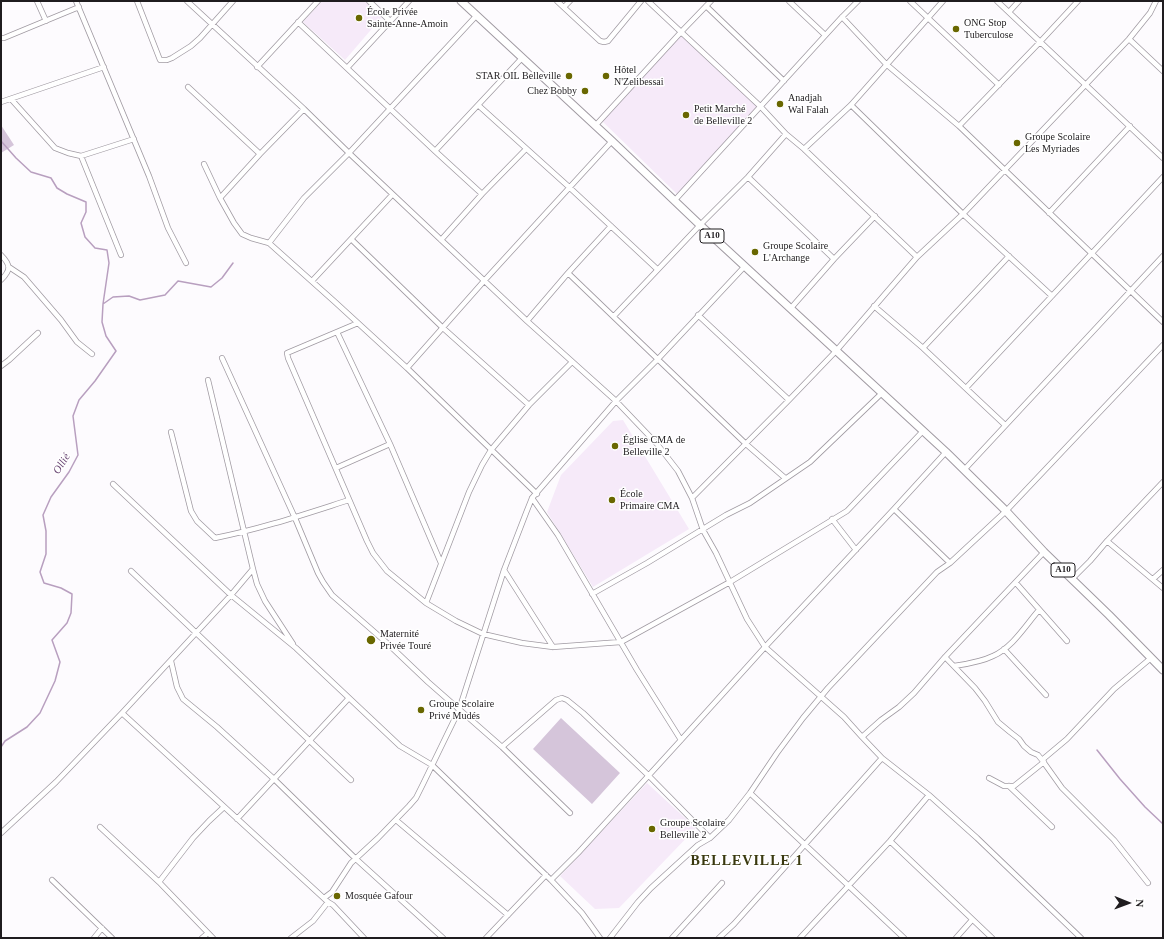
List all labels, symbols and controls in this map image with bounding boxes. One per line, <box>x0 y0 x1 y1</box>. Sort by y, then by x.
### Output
place label: École Privée Sainte-Anne-Amoin <box>367 6 448 30</box>
marker: École Privée Sainte-Anne-Amoin <box>354 13 364 23</box>
place label: ONG Stop Tuberculose <box>964 17 1013 40</box>
marker: ONG Stop Tuberculose <box>951 24 961 34</box>
place label: Hôtel N'Zelibessai <box>614 64 664 88</box>
place label: STAR OIL Belleville <box>476 70 561 82</box>
marker: STAR OIL Belleville <box>564 71 574 81</box>
marker: Hôtel N'Zelibessai <box>601 71 611 81</box>
place label: Chez Bobby <box>527 85 577 97</box>
marker: Chez Bobby <box>580 86 590 96</box>
place label: Anadjah Wal Falah <box>788 92 829 116</box>
marker: Anadjah Wal Falah <box>775 99 785 109</box>
place label: Petit Marché de Belleville 2 <box>694 103 752 126</box>
marker: Petit Marché de Belleville 2 <box>681 110 691 120</box>
place label: Groupe Scolaire Les Myriades <box>1025 131 1090 154</box>
marker: Groupe Scolaire Les Myriades <box>1012 138 1022 148</box>
road number: A10 <box>700 229 724 243</box>
place label: Groupe Scolaire L'Archange <box>763 240 828 264</box>
marker: Groupe Scolaire L'Archange <box>750 247 760 257</box>
place label: Église CMA de Belleville 2 <box>623 434 685 458</box>
marker: Église CMA de Belleville 2 <box>610 441 620 451</box>
water label: Ollié <box>51 451 73 477</box>
place label: École Primaire CMA <box>620 488 680 512</box>
marker: École Primaire CMA <box>607 495 617 505</box>
road number: A10 <box>1051 563 1075 577</box>
place label: Maternité Privée Touré <box>380 628 431 652</box>
marker: Maternité Privée Touré <box>365 634 377 646</box>
place label: Groupe Scolaire Privé Mudés <box>429 698 494 722</box>
marker: Groupe Scolaire Privé Mudés <box>416 705 426 715</box>
place label: Groupe Scolaire Belleville 2 <box>660 817 725 840</box>
marker: Groupe Scolaire Belleville 2 <box>647 824 657 834</box>
district label: BELLEVILLE 1 <box>691 853 803 869</box>
north arrow <box>1108 883 1148 923</box>
place label: Mosquée Gafour <box>345 890 412 902</box>
marker: Mosquée Gafour <box>332 891 342 901</box>
text: N <box>1134 899 1146 907</box>

